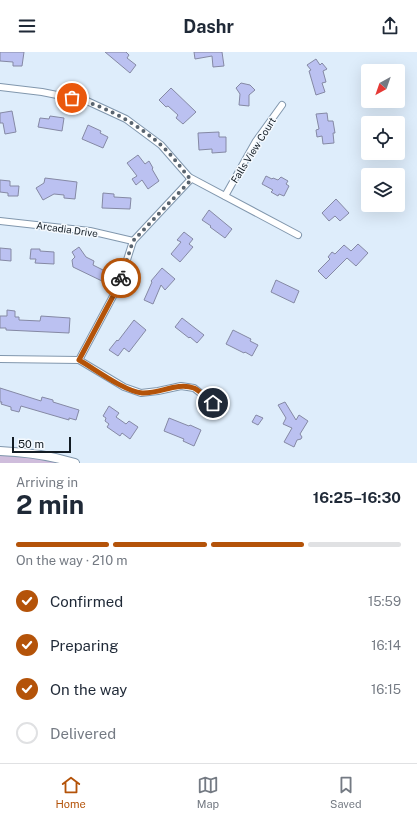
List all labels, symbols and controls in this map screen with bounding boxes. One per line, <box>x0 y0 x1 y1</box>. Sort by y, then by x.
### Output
icon: menu <box>16 15 38 37</box>
icon: share <box>379 15 401 37</box>
text: Dashr <box>183 16 234 37</box>
north arrow <box>361 64 405 108</box>
map controls <box>361 64 405 212</box>
pin <box>55 81 89 115</box>
icon: bag <box>61 87 83 109</box>
street label: Falls View Court <box>228 115 278 185</box>
button: locate <box>361 116 405 160</box>
button: layers <box>361 168 405 212</box>
street label: Arcadia Drive <box>35 219 99 239</box>
courier <box>101 258 141 298</box>
icon: bike <box>110 267 132 289</box>
pin <box>196 386 230 420</box>
icon: home <box>202 392 224 414</box>
scale bar <box>12 435 71 454</box>
text: 50 m <box>18 438 44 450</box>
text: Arriving in <box>16 475 78 490</box>
text: 2 min <box>16 489 84 520</box>
text: 16:25–16:30 <box>313 489 401 506</box>
text: On the way · 210 m <box>16 553 128 568</box>
icon: check <box>16 590 38 612</box>
text: Confirmed <box>50 593 123 610</box>
text: 15:59 <box>368 594 401 609</box>
icon: check <box>16 634 38 656</box>
text: Preparing <box>50 637 119 654</box>
text: 16:14 <box>371 638 401 653</box>
icon: check <box>16 678 38 700</box>
text: On the way <box>50 681 127 698</box>
text: 16:15 <box>371 682 401 697</box>
text: Delivered <box>50 725 116 742</box>
tab: Home <box>55 774 86 810</box>
tab: Map <box>197 774 219 810</box>
tab: Saved <box>330 774 362 810</box>

